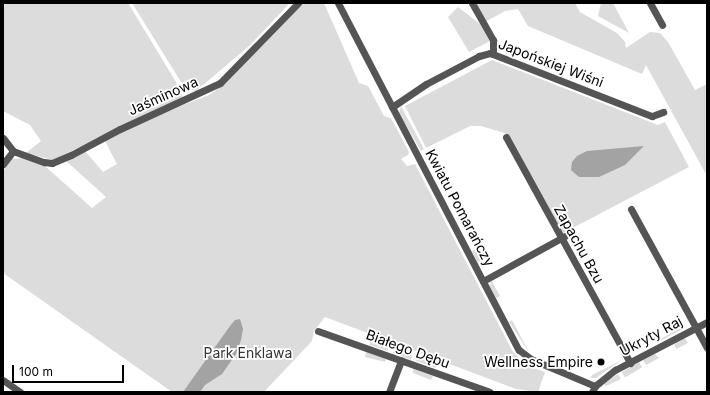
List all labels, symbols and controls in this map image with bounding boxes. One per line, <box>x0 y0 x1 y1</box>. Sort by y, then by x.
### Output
street label: Japońskiej Wiśni <box>496 35 606 91</box>
street label: Jaśminowa <box>125 73 201 119</box>
street label: Kwiatu Pomarańczy <box>422 147 498 269</box>
street label: Zapachu Bzu <box>551 202 607 286</box>
street label: Ukryty Raj <box>617 312 685 360</box>
street label: Białego Dębu <box>364 326 452 372</box>
park label: Park Enklawa <box>204 345 292 361</box>
place label: Wellness Empire <box>484 354 593 370</box>
scale bar <box>14 357 126 383</box>
marker: Wellness Empire <box>596 357 606 367</box>
text: 100 m <box>19 364 53 379</box>

